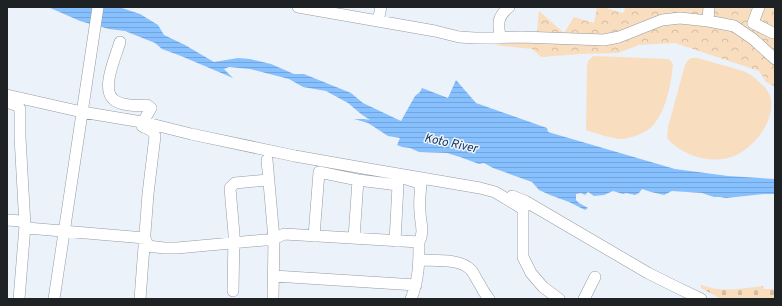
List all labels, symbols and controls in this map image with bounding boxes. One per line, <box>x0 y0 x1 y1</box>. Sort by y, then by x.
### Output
water label: Koto River <box>423 131 480 158</box>

